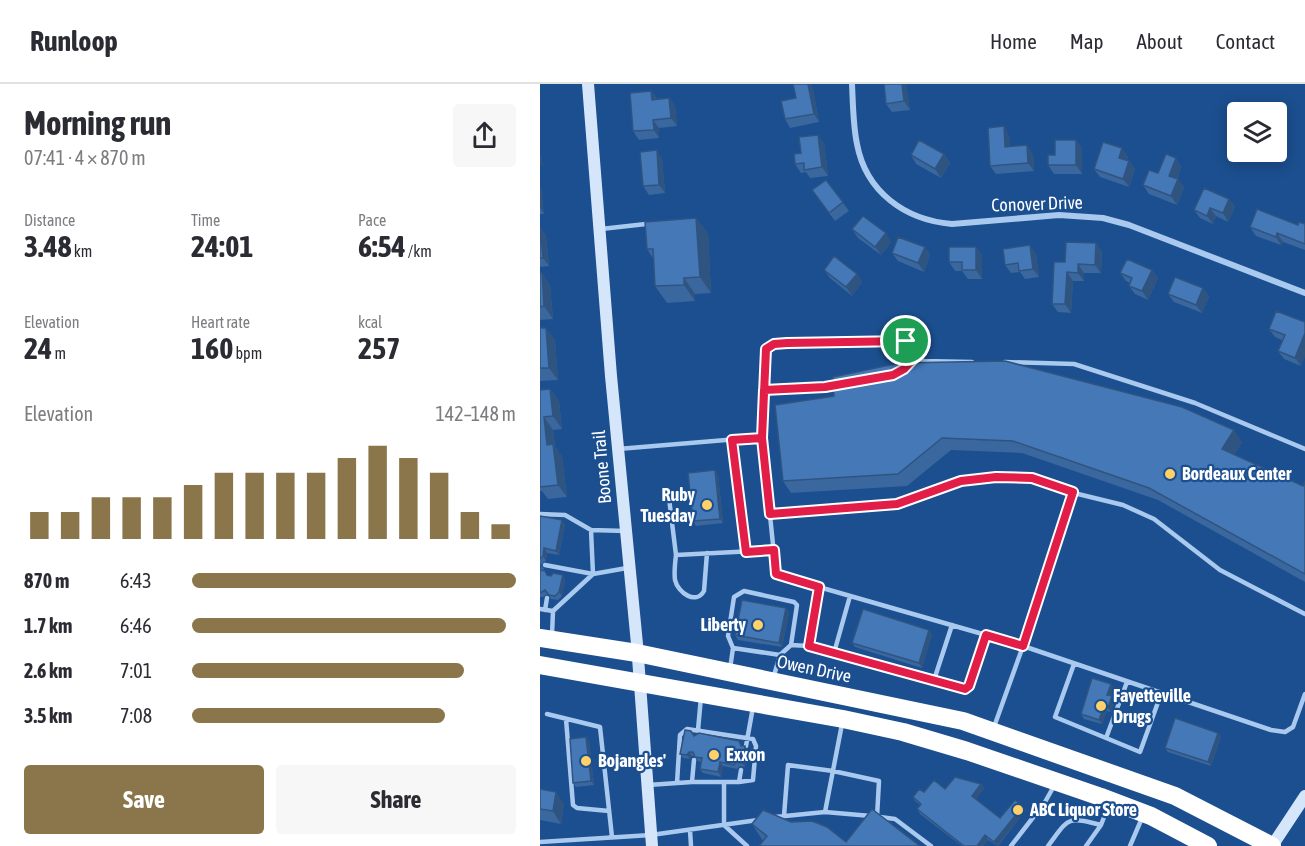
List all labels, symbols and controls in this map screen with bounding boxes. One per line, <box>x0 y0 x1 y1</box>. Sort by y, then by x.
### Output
text: Runloop <box>30 25 118 57</box>
text: Home <box>990 29 1037 53</box>
text: Map <box>1070 29 1104 53</box>
text: About <box>1137 29 1183 53</box>
text: Contact <box>1216 29 1275 53</box>
map controls <box>1227 102 1287 162</box>
button: layers <box>1227 102 1287 162</box>
text: Morning run <box>24 104 171 142</box>
button: share <box>453 104 516 167</box>
text: 07:41 · 4 × 870 m <box>24 146 146 169</box>
street label: Conover Drive <box>991 191 1083 216</box>
text: Distance <box>24 211 75 229</box>
text: Time <box>191 211 220 229</box>
text: Pace <box>358 211 386 229</box>
text: 3.48 <box>24 229 72 263</box>
text: 24:01 <box>191 229 253 263</box>
text: 6:54 <box>358 229 406 263</box>
text: km <box>72 242 92 260</box>
text: /km <box>406 242 432 260</box>
text: Elevation <box>24 313 79 331</box>
text: Heart rate <box>191 313 250 331</box>
text: kcal <box>358 313 382 331</box>
pin <box>880 315 931 366</box>
icon: arrive <box>889 324 922 357</box>
text: 24 <box>24 331 52 365</box>
text: 160 <box>191 331 233 365</box>
text: 257 <box>358 331 400 365</box>
text: m <box>52 344 66 362</box>
text: bpm <box>233 344 262 362</box>
text: Elevation <box>24 402 93 425</box>
text: 142–148 m <box>435 402 516 425</box>
street label: Boone Trail <box>588 429 615 505</box>
place label: Bordeaux Center <box>1182 463 1292 484</box>
marker: Bordeaux Center <box>1163 467 1177 481</box>
place label: Ruby Tuesday <box>640 484 696 526</box>
marker: Ruby Tuesday <box>700 498 714 512</box>
text: 870 m <box>24 569 69 592</box>
text: 6:43 <box>120 569 152 592</box>
text: 1.7 km <box>24 614 72 637</box>
text: 6:46 <box>120 614 152 637</box>
place label: Liberty <box>700 614 747 635</box>
marker: Liberty <box>751 618 765 632</box>
street label: Owen Drive <box>775 650 853 687</box>
text: 2.6 km <box>24 659 72 682</box>
text: 7:01 <box>120 659 152 682</box>
place label: Fayetteville Drugs <box>1113 685 1191 727</box>
marker: Fayetteville Drugs <box>1094 699 1108 713</box>
text: 3.5 km <box>24 704 72 727</box>
text: 7:08 <box>120 704 152 727</box>
place label: Exxon <box>726 744 765 765</box>
marker: Exxon <box>707 748 721 762</box>
place label: Bojangles' <box>598 750 666 771</box>
marker: Bojangles' <box>579 754 593 768</box>
button: Save <box>24 765 264 834</box>
button: Share <box>276 765 516 834</box>
place label: ABC Liquor Store <box>1029 799 1137 820</box>
marker: ABC Liquor Store <box>1011 803 1025 817</box>

